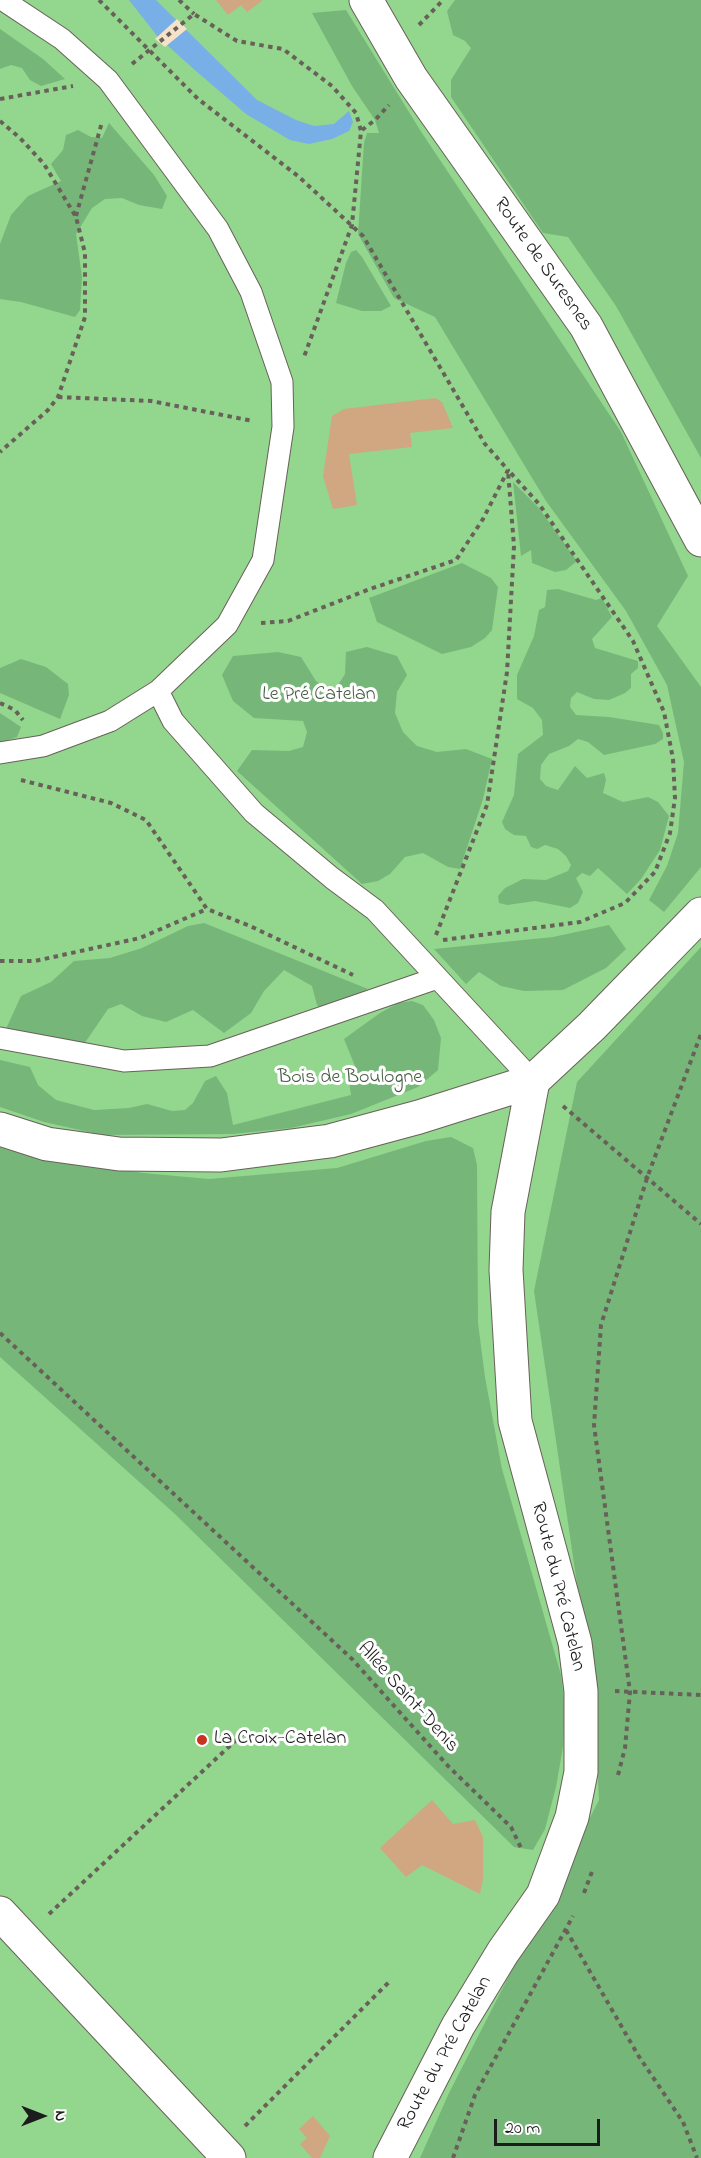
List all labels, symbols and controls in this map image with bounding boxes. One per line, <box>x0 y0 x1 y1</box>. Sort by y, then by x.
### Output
street label: Route de Suresnes <box>487 194 597 336</box>
park label: Le Pré Catelan <box>262 684 376 708</box>
park label: Bois de Boulogne <box>278 1067 422 1091</box>
street label: Route du Pré Catelan <box>524 1500 590 1674</box>
street label: Allée Saint-Denis <box>351 1638 463 1758</box>
place label: La Croix-Catelan <box>214 1728 346 1752</box>
marker: La Croix-Catelan <box>195 1733 209 1747</box>
street label: Route du Pré Catelan <box>394 1972 498 2136</box>
north arrow <box>12 2086 72 2146</box>
scale bar <box>497 2107 604 2145</box>
text: N <box>48 2111 72 2121</box>
text: 20 m <box>505 2116 540 2142</box>

